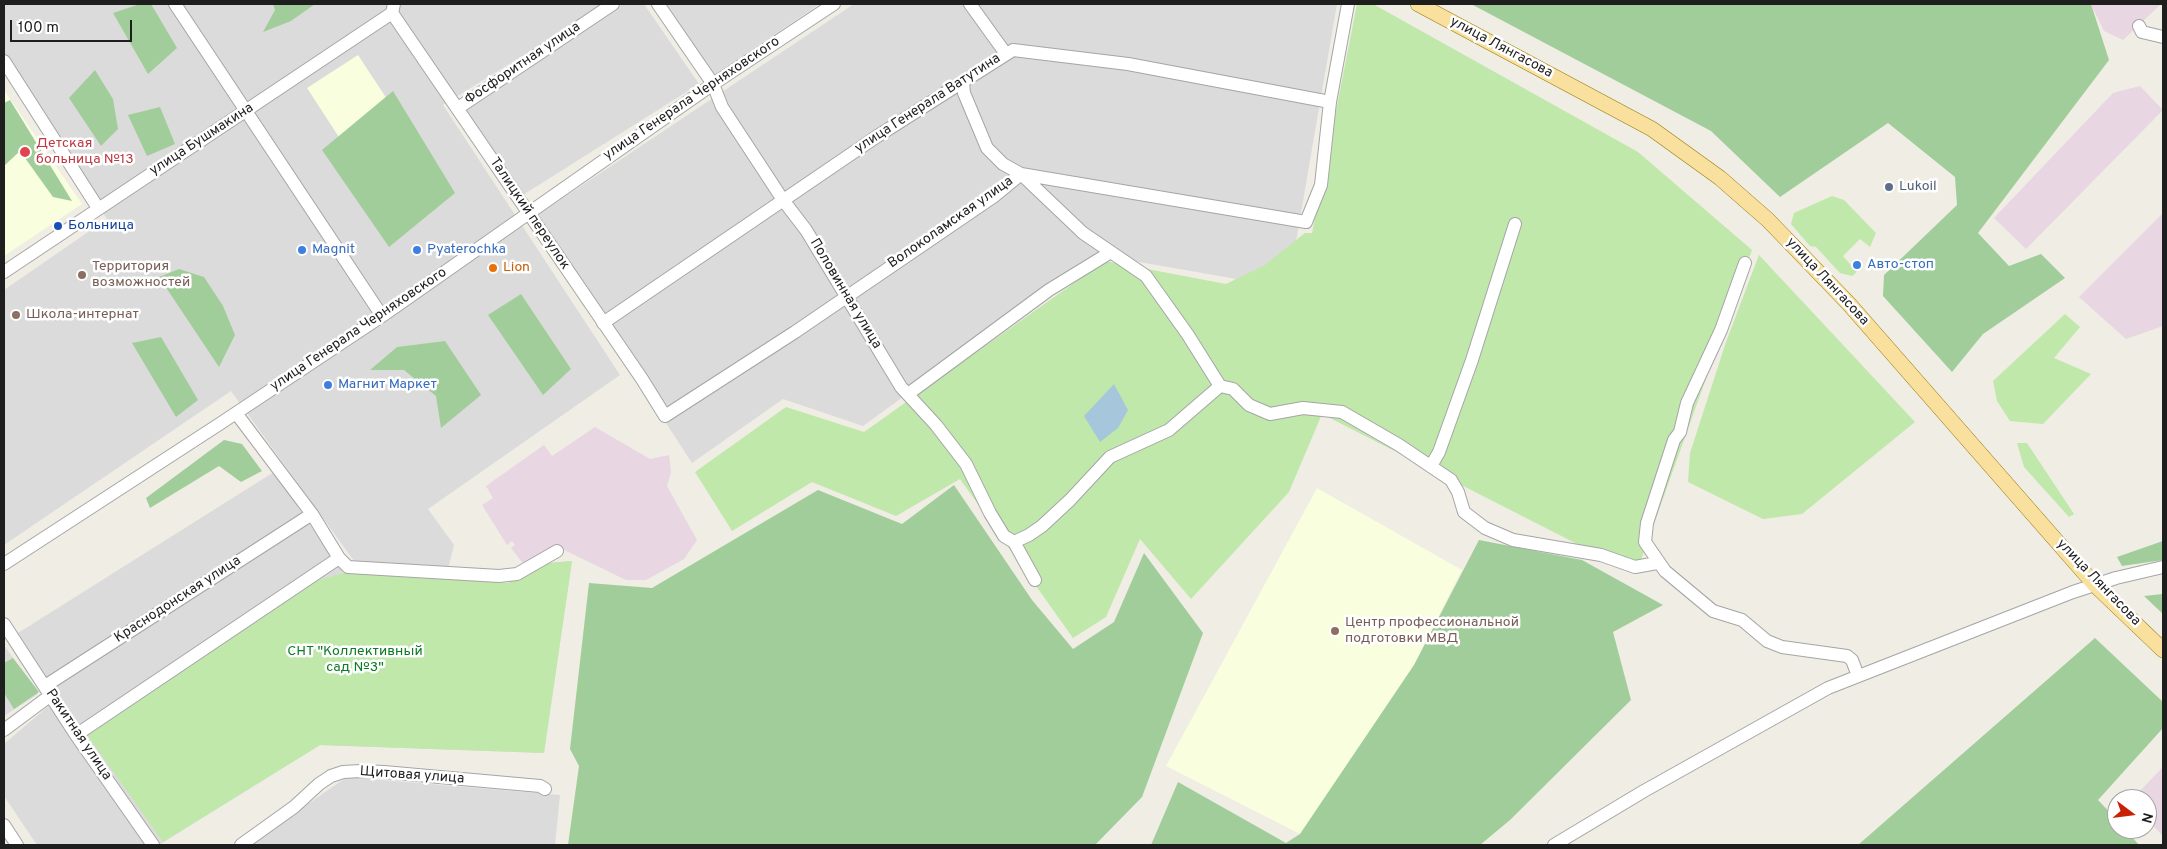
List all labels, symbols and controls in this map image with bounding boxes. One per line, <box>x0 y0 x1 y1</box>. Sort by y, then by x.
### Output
scale bar <box>12 10 135 42</box>
street label: улица Лянгасова <box>1447 14 1555 82</box>
text: 100 m <box>18 19 59 38</box>
street label: Фосфоритная улица <box>462 19 584 109</box>
street label: улица Генерала Черняховского <box>601 34 783 164</box>
street label: улица Генерала Ватутина <box>852 51 1004 157</box>
street label: улица Бушмакина <box>147 100 257 180</box>
place label: Детская больница №13 <box>36 136 134 168</box>
marker: Детская больница №13 <box>18 145 32 159</box>
street label: Талицкий переулок <box>485 155 573 273</box>
street label: Волоколамская улица <box>885 173 1017 273</box>
place label: Lukoil <box>1899 179 1937 195</box>
marker: Lukoil <box>1883 181 1895 193</box>
place label: Больница <box>68 218 134 234</box>
marker: Больница <box>52 220 64 232</box>
street label: улица Лянгасова <box>1782 235 1872 329</box>
street label: Половинная улица <box>805 236 885 352</box>
place label: Magnit <box>312 242 355 258</box>
place label: Pyaterochka <box>427 242 506 258</box>
marker: Magnit <box>296 244 308 256</box>
marker: Pyaterochka <box>411 244 423 256</box>
place label: Авто-стоп <box>1867 257 1934 273</box>
place label: Территория возможностей <box>92 259 190 292</box>
marker: Авто-стоп <box>1851 259 1863 271</box>
place label: Lion <box>503 260 530 276</box>
marker: Lion <box>487 262 499 274</box>
street label: улица Генерала Черняховского <box>268 265 450 395</box>
marker: Территория возможностей <box>76 269 88 281</box>
place label: Школа-интернат <box>26 307 139 323</box>
marker: Школа-интернат <box>10 309 22 321</box>
place label: Магнит Маркет <box>338 377 437 393</box>
marker: Магнит Маркет <box>322 379 334 391</box>
street label: улица Лянгасова <box>2052 536 2144 630</box>
street label: Краснодонская улица <box>112 553 244 647</box>
place label: Центр профессиональной подготовки МВД <box>1345 615 1519 648</box>
marker: Центр профессиональной подготовки МВД <box>1329 625 1341 637</box>
park label: СНТ "Коллективный сад №3" <box>287 644 423 676</box>
street label: Ракитная улица <box>41 686 115 784</box>
street label: Щитовая улица <box>359 764 465 788</box>
north arrow <box>2107 789 2157 839</box>
text: N <box>2136 811 2156 825</box>

